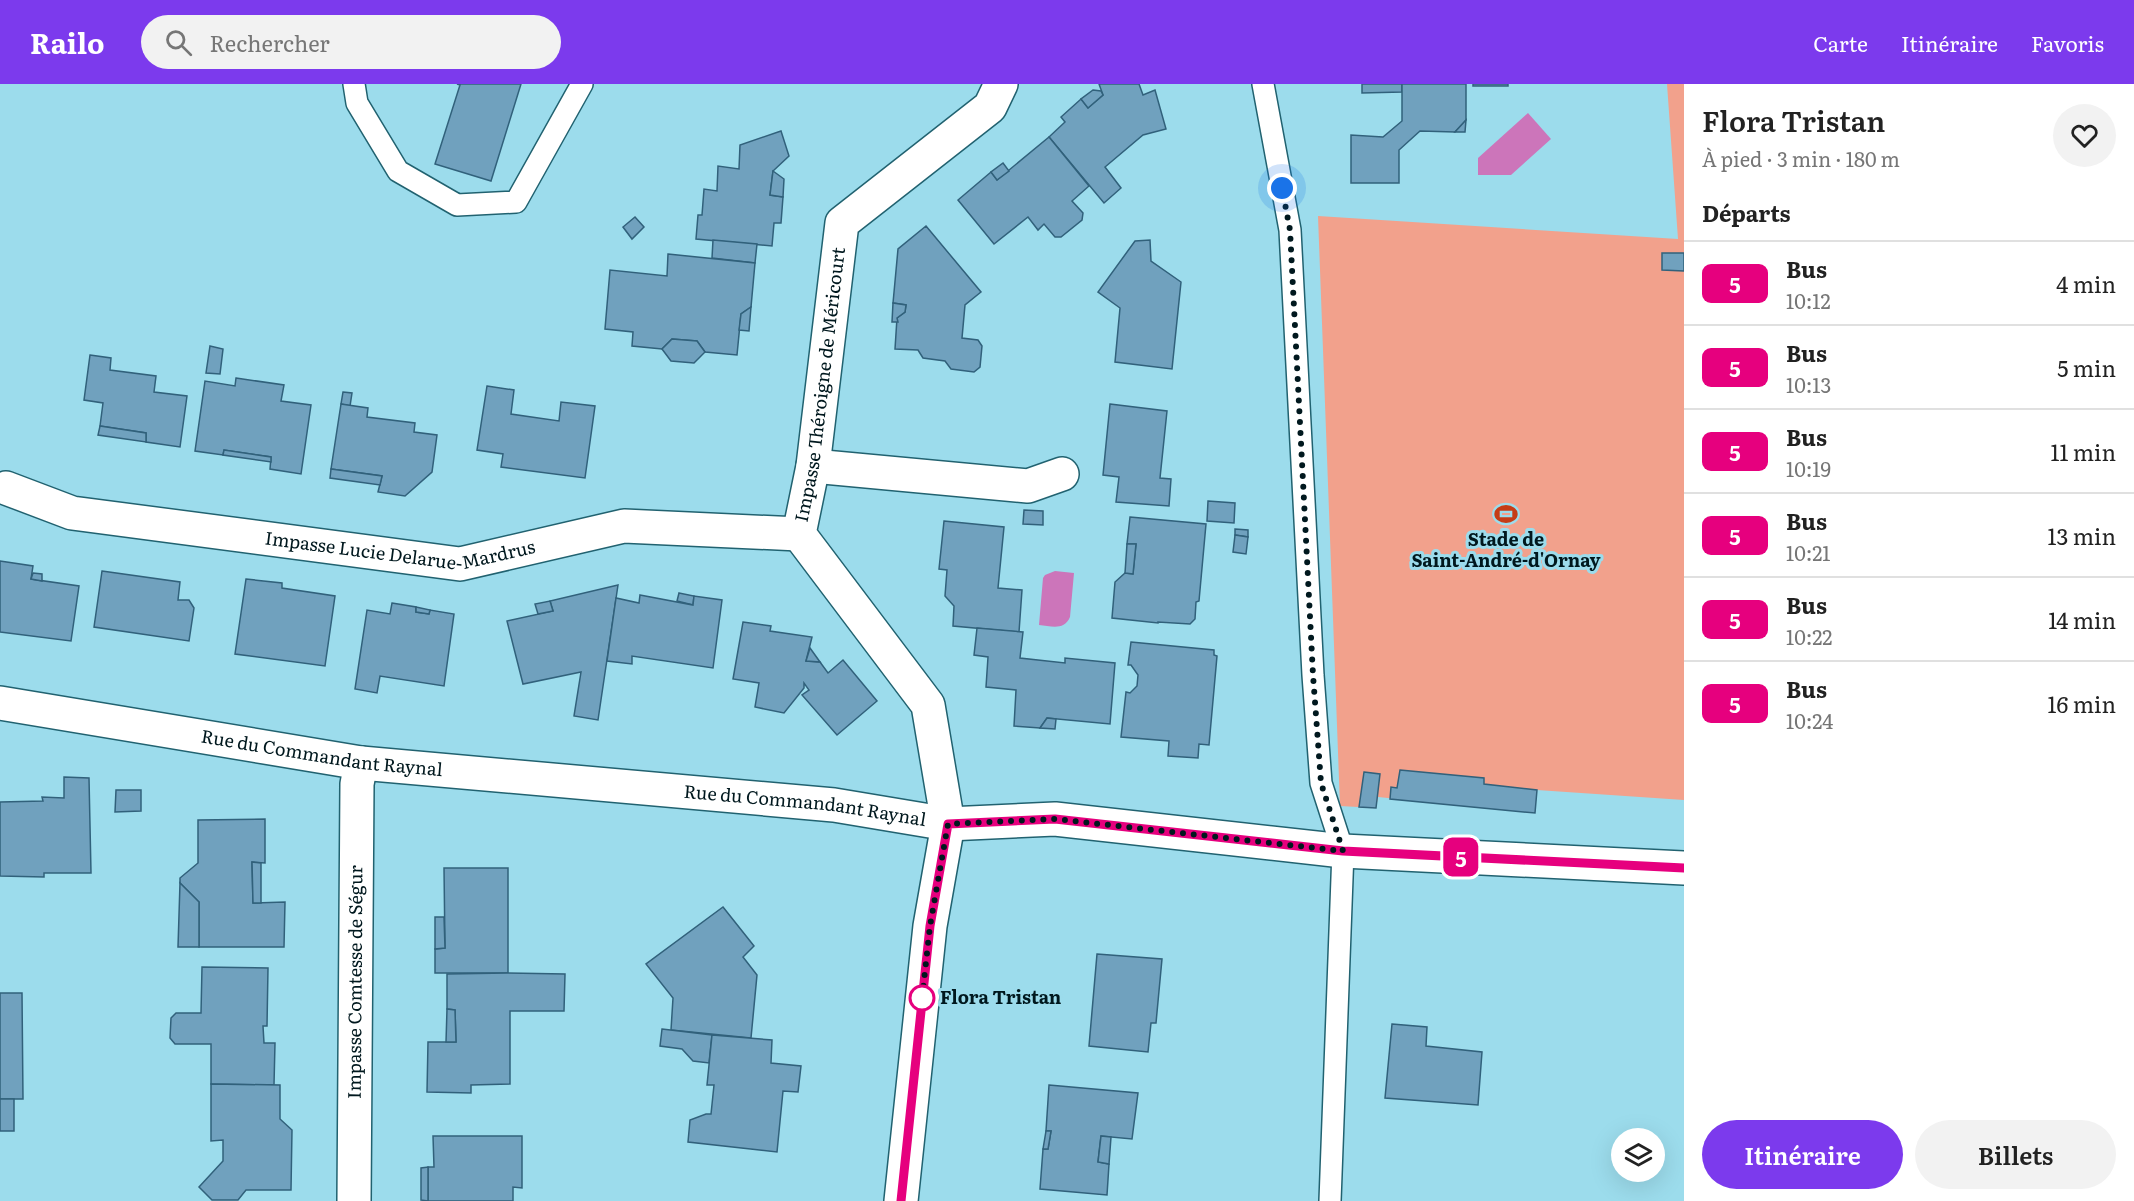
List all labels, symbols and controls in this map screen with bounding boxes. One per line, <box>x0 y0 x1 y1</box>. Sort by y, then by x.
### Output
search box <box>141 15 561 69</box>
text: Railo <box>30 21 105 63</box>
icon: search <box>162 26 195 59</box>
text: Rechercher <box>210 26 330 59</box>
text: Carte <box>1813 27 1868 58</box>
text: Itinéraire <box>1901 27 1998 58</box>
text: Favoris <box>2031 27 2104 58</box>
text: Flora Tristan <box>1702 99 1885 141</box>
button: heart <box>2053 104 2116 167</box>
text: À pied · 3 min · 180 m <box>1702 143 1900 173</box>
your location <box>1267 173 1297 203</box>
text: Départs <box>1702 196 1791 229</box>
street label: Impasse Théroigne de Méricourt <box>787 245 851 524</box>
text: Bus <box>1786 252 1827 285</box>
text: 4 min <box>2056 267 2116 300</box>
text: 5 <box>1729 268 1741 299</box>
text: 10:12 <box>1786 285 1831 315</box>
text: Bus <box>1786 336 1827 369</box>
text: 5 min <box>2057 351 2116 384</box>
text: 5 <box>1729 352 1741 383</box>
text: 10:13 <box>1786 369 1831 399</box>
text: Bus <box>1786 420 1827 453</box>
text: 11 min <box>2050 435 2116 468</box>
text: 5 <box>1729 436 1741 467</box>
text: 10:19 <box>1786 453 1831 483</box>
sports icon: Stade de Saint-André-d'Ornay <box>1493 501 1519 527</box>
text: Bus <box>1786 504 1827 537</box>
text: 13 min <box>2047 519 2116 552</box>
text: 5 <box>1729 520 1741 551</box>
street label: Impasse Lucie Delarue-Mardrus <box>263 523 538 576</box>
place label: Stade de Saint-André-d'Ornay <box>1411 525 1601 573</box>
text: 10:21 <box>1786 537 1830 567</box>
text: Bus <box>1786 588 1827 621</box>
text: 14 min <box>2048 603 2116 636</box>
text: 5 <box>1729 604 1741 635</box>
text: 10:22 <box>1786 621 1832 651</box>
text: Bus <box>1786 672 1827 705</box>
text: 16 min <box>2048 687 2116 720</box>
text: 5 <box>1729 688 1741 719</box>
text: 10:24 <box>1786 705 1833 735</box>
street label: Rue du Commandant Raynal <box>199 722 444 782</box>
street label: Rue du Commandant Raynal <box>683 777 928 832</box>
line badge: 5 <box>1442 838 1480 876</box>
text: 5 <box>1455 842 1467 873</box>
street label: Impasse Comtesse de Ségur <box>340 865 368 1099</box>
place label: Flora Tristan <box>940 983 1062 1010</box>
marker: Flora Tristan <box>909 985 935 1011</box>
button: Itinéraire <box>1702 1120 1903 1189</box>
button: Billets <box>1915 1120 2116 1189</box>
map controls <box>1611 1128 1665 1182</box>
button: layers <box>1611 1128 1665 1182</box>

